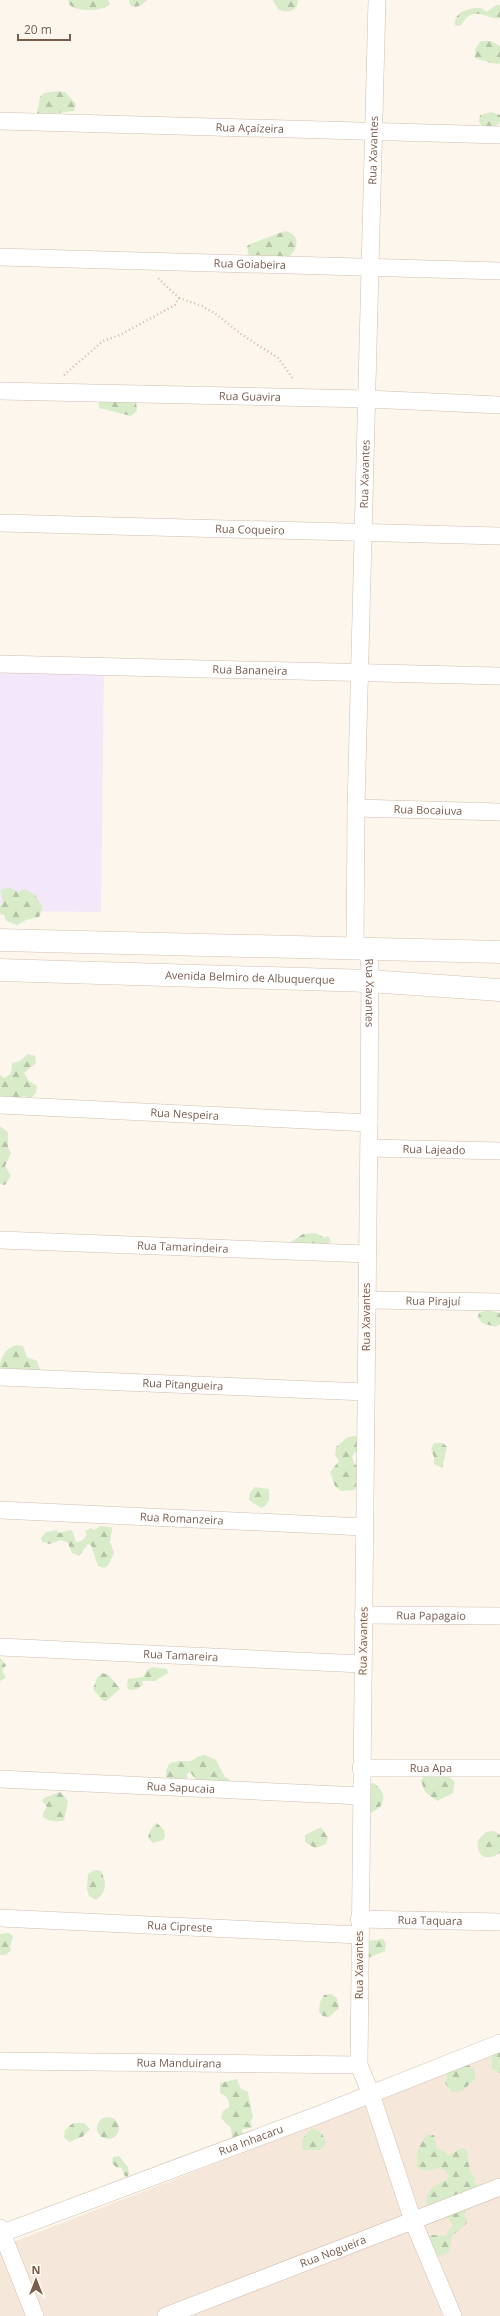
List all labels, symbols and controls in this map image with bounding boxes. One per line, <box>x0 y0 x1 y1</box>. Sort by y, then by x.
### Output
scale bar <box>18 16 70 42</box>
text: 20 m <box>24 21 52 38</box>
street label: Rua Xavantes <box>364 116 381 185</box>
street label: Rua Açaízeira <box>216 119 284 136</box>
street label: Rua Goiabeira <box>214 255 286 272</box>
street label: Rua Guavira <box>219 388 281 404</box>
street label: Rua Xavantes <box>356 440 373 509</box>
street label: Rua Coqueiro <box>215 521 285 537</box>
street label: Rua Bananeira <box>212 661 288 678</box>
street label: Rua Bocaiuva <box>393 801 463 818</box>
street label: Rua Xavantes <box>362 958 378 1027</box>
street label: Avenida Belmiro de Albuquerque <box>165 967 335 987</box>
street label: Rua Nespeira <box>150 1104 219 1123</box>
street label: Rua Lajeado <box>402 1141 466 1157</box>
street label: Rua Tamarindeira <box>137 1237 229 1256</box>
street label: Rua Xavantes <box>358 1283 373 1351</box>
street label: Rua Pirajuí <box>405 1293 461 1308</box>
street label: Rua Pitangueira <box>142 1375 224 1393</box>
street label: Rua Romanzeira <box>140 1509 224 1527</box>
street label: Rua Xavantes <box>354 1607 371 1675</box>
street label: Rua Papagaio <box>396 1607 466 1623</box>
street label: Rua Tamareira <box>143 1646 219 1664</box>
street label: Rua Apa <box>410 1760 452 1775</box>
street label: Rua Sapucaia <box>146 1778 215 1796</box>
street label: Rua Taquara <box>397 1912 463 1928</box>
street label: Rua Cipreste <box>147 1917 213 1935</box>
street label: Rua Xavantes <box>351 1931 366 1999</box>
street label: Rua Manduirana <box>136 2055 222 2070</box>
street label: Rua Inhacaru <box>216 2121 285 2159</box>
street label: Rua Nogueira <box>298 2231 368 2271</box>
north arrow <box>16 2260 56 2300</box>
text: N <box>32 2262 40 2277</box>

